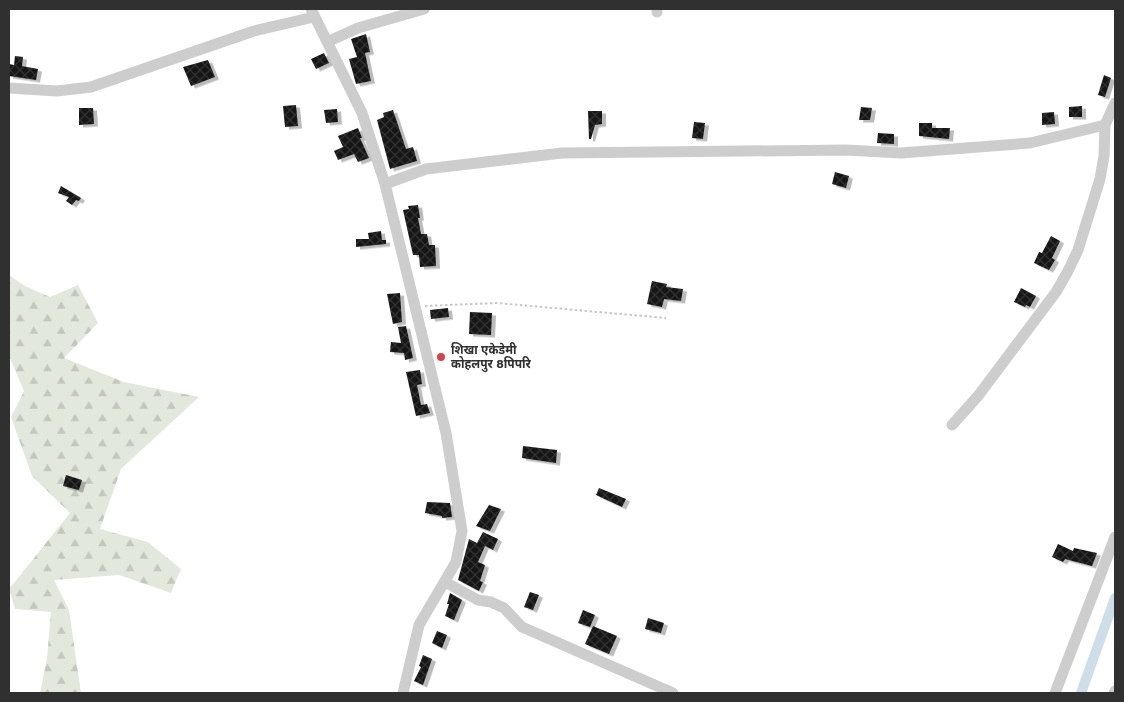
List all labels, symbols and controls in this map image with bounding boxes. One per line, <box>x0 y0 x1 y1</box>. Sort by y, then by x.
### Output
place label: शिखा एकेडेमी कोहलपुर 8पिपरि <box>451 342 532 373</box>
marker: शिखा एकेडेमी कोहलपुर 8पिपरि <box>435 351 447 363</box>

